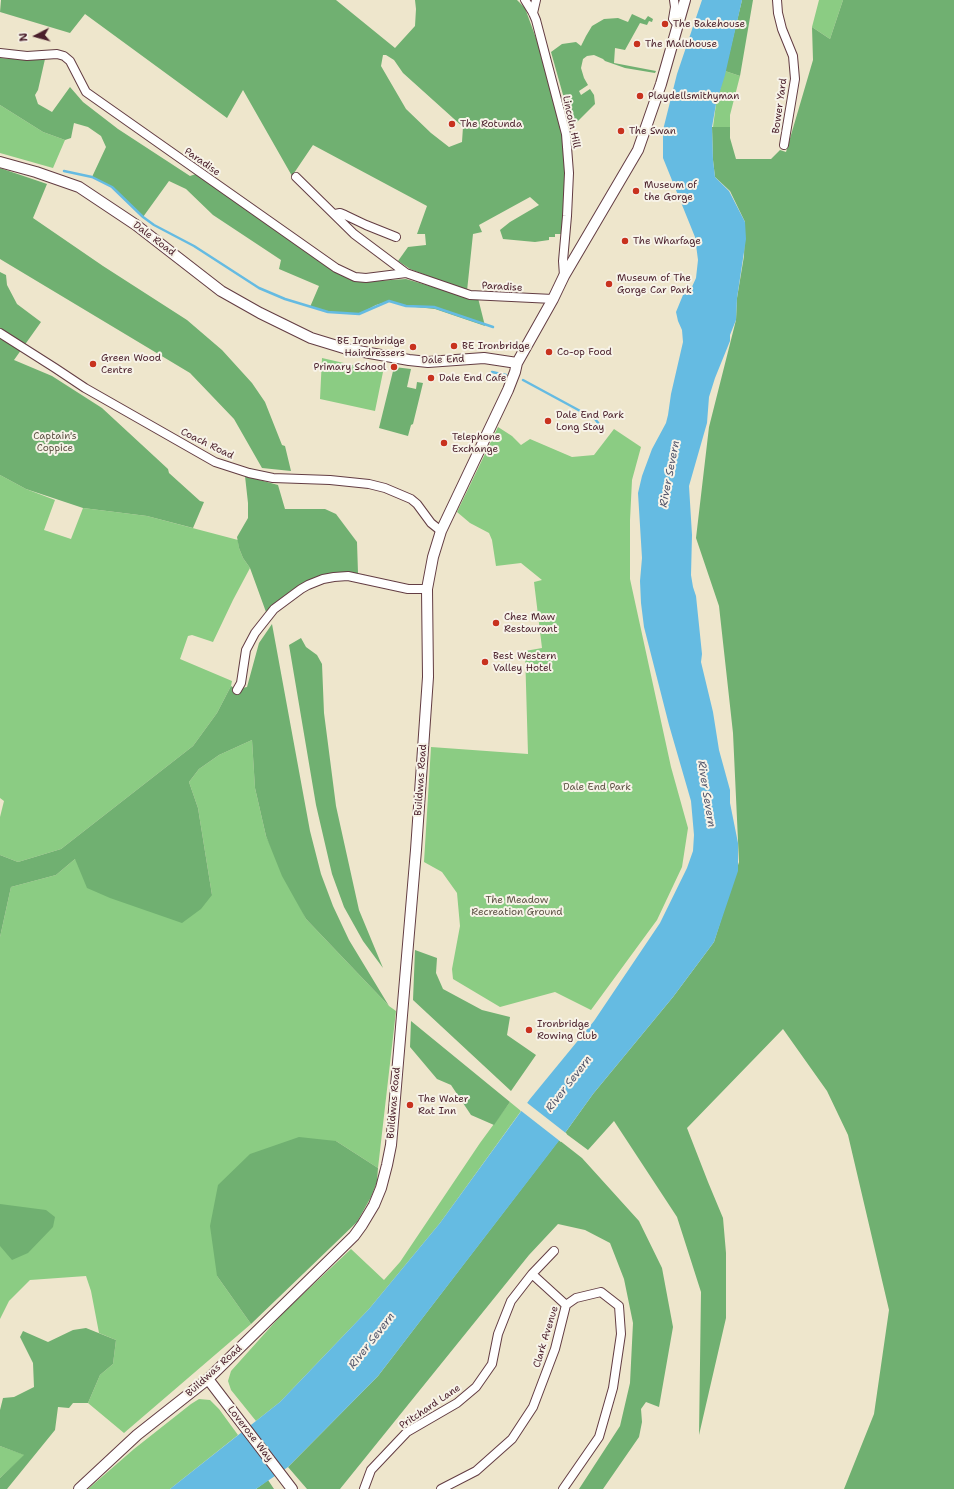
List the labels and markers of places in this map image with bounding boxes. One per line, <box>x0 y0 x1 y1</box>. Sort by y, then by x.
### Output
place label: The Bakehouse <box>673 18 745 30</box>
marker: The Bakehouse <box>660 19 670 29</box>
place label: The Malthouse <box>645 38 717 50</box>
marker: The Malthouse <box>632 39 642 49</box>
place label: Playdellsmithyman <box>648 90 739 102</box>
marker: Playdellsmithyman <box>635 91 645 101</box>
place label: The Rotunda <box>460 118 522 130</box>
marker: The Rotunda <box>447 119 457 129</box>
place label: The Swan <box>629 125 676 137</box>
marker: The Swan <box>616 126 626 136</box>
place label: Museum of the Gorge <box>644 179 697 202</box>
marker: Museum of the Gorge <box>631 186 641 196</box>
place label: The Wharfage <box>633 235 701 247</box>
marker: The Wharfage <box>620 236 630 246</box>
place label: Museum of The Gorge Car Park <box>617 272 692 296</box>
marker: Museum of The Gorge Car Park <box>604 279 614 289</box>
place label: BE Ironbridge Hairdressers <box>337 335 405 358</box>
place label: BE Ironbridge <box>462 340 530 352</box>
marker: BE Ironbridge <box>449 341 459 351</box>
marker: BE Ironbridge Hairdressers <box>408 342 418 352</box>
place label: Co-op Food <box>557 346 612 358</box>
marker: Co-op Food <box>544 347 554 357</box>
place label: Green Wood Centre <box>101 352 161 376</box>
marker: Green Wood Centre <box>88 359 98 369</box>
place label: Primary School <box>314 361 386 373</box>
marker: Primary School <box>389 362 399 372</box>
place label: Dale End Cafe <box>439 372 507 384</box>
marker: Dale End Cafe <box>426 373 436 383</box>
place label: Dale End Park Long Stay <box>556 409 624 432</box>
marker: Dale End Park Long Stay <box>543 416 553 426</box>
place label: Telephone Exchange <box>452 431 501 454</box>
marker: Telephone Exchange <box>439 438 449 448</box>
place label: Chez Maw Restaurant <box>504 611 558 634</box>
marker: Chez Maw Restaurant <box>491 618 501 628</box>
place label: Best Western Valley Hotel <box>493 650 556 674</box>
marker: Best Western Valley Hotel <box>480 657 490 667</box>
place label: Ironbridge Rowing Club <box>537 1018 597 1042</box>
marker: Ironbridge Rowing Club <box>524 1025 534 1035</box>
place label: The Water Rat Inn <box>418 1093 469 1116</box>
marker: The Water Rat Inn <box>405 1100 415 1110</box>

